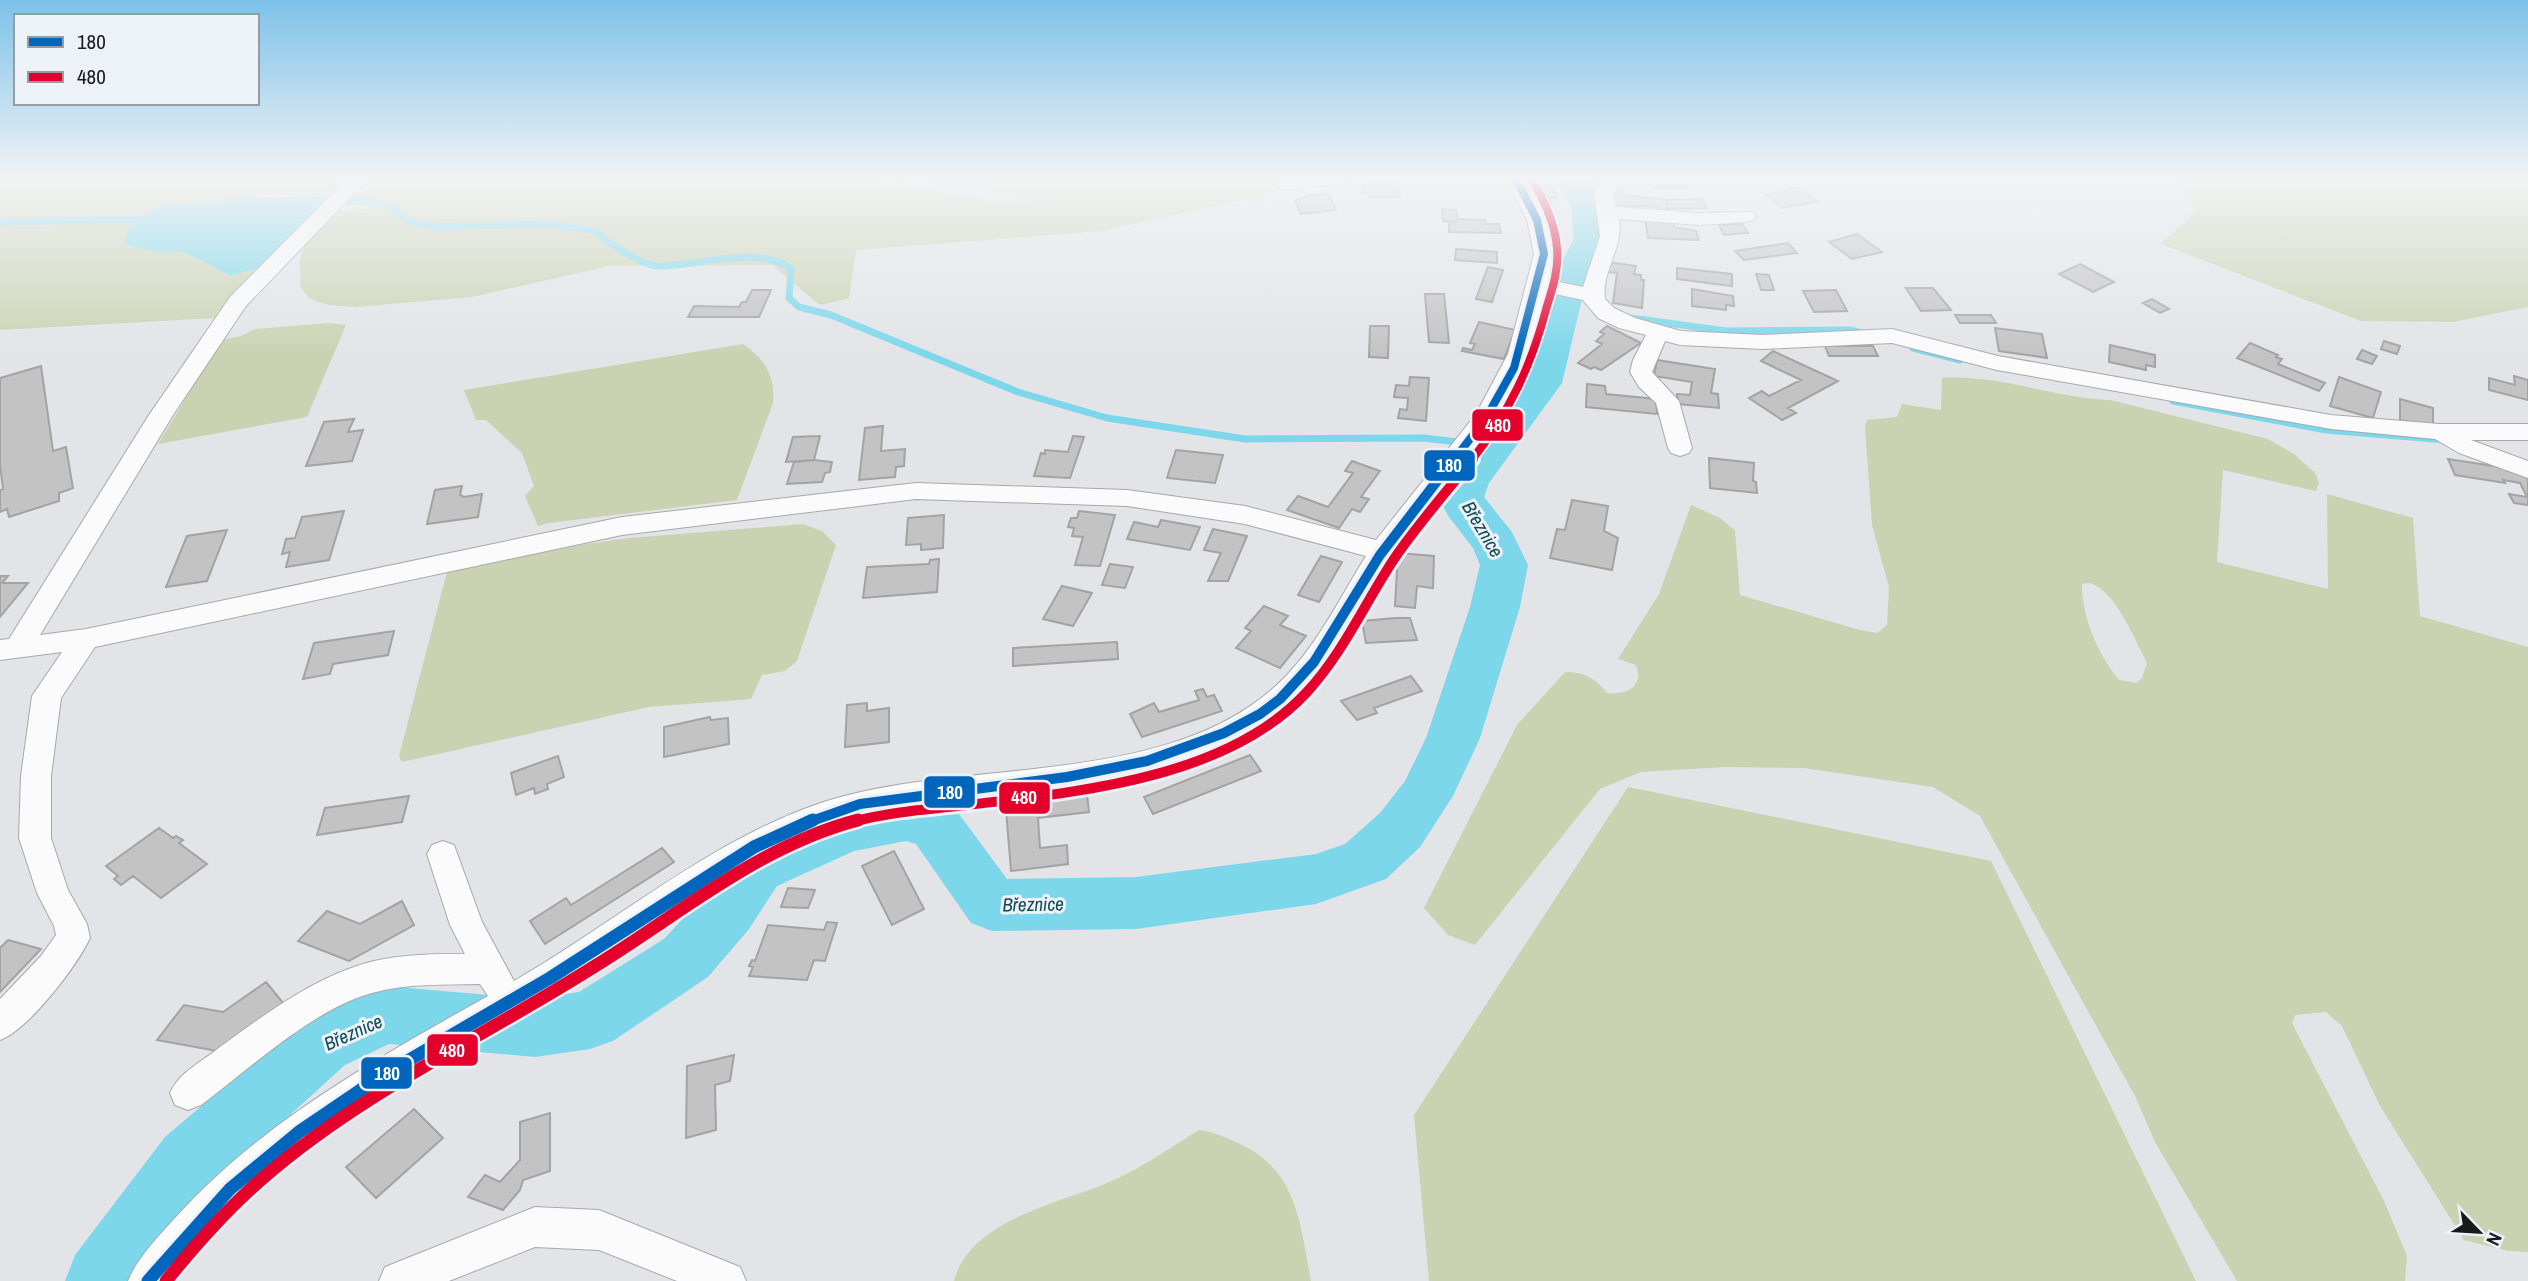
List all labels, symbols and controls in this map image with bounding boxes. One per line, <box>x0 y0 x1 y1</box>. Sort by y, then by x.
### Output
legend <box>14 14 259 105</box>
text: 180 <box>77 27 106 56</box>
text: 480 <box>77 62 106 91</box>
line badge: 480 <box>1471 408 1524 442</box>
text: 480 <box>1485 412 1511 438</box>
line badge: 180 <box>1423 449 1476 482</box>
text: 180 <box>1436 452 1462 478</box>
water label: Březnice <box>1456 496 1510 562</box>
line badge: 180 <box>923 775 976 809</box>
text: 180 <box>937 779 963 805</box>
line badge: 480 <box>998 781 1051 815</box>
text: 480 <box>1011 784 1037 810</box>
water label: Březnice <box>1002 890 1064 918</box>
water label: Březnice <box>320 1008 386 1056</box>
line badge: 480 <box>426 1033 479 1067</box>
text: 480 <box>439 1037 465 1063</box>
line badge: 180 <box>360 1056 413 1090</box>
text: 180 <box>374 1060 400 1086</box>
north arrow <box>2444 1197 2514 1267</box>
text: N <box>2480 1229 2509 1250</box>

